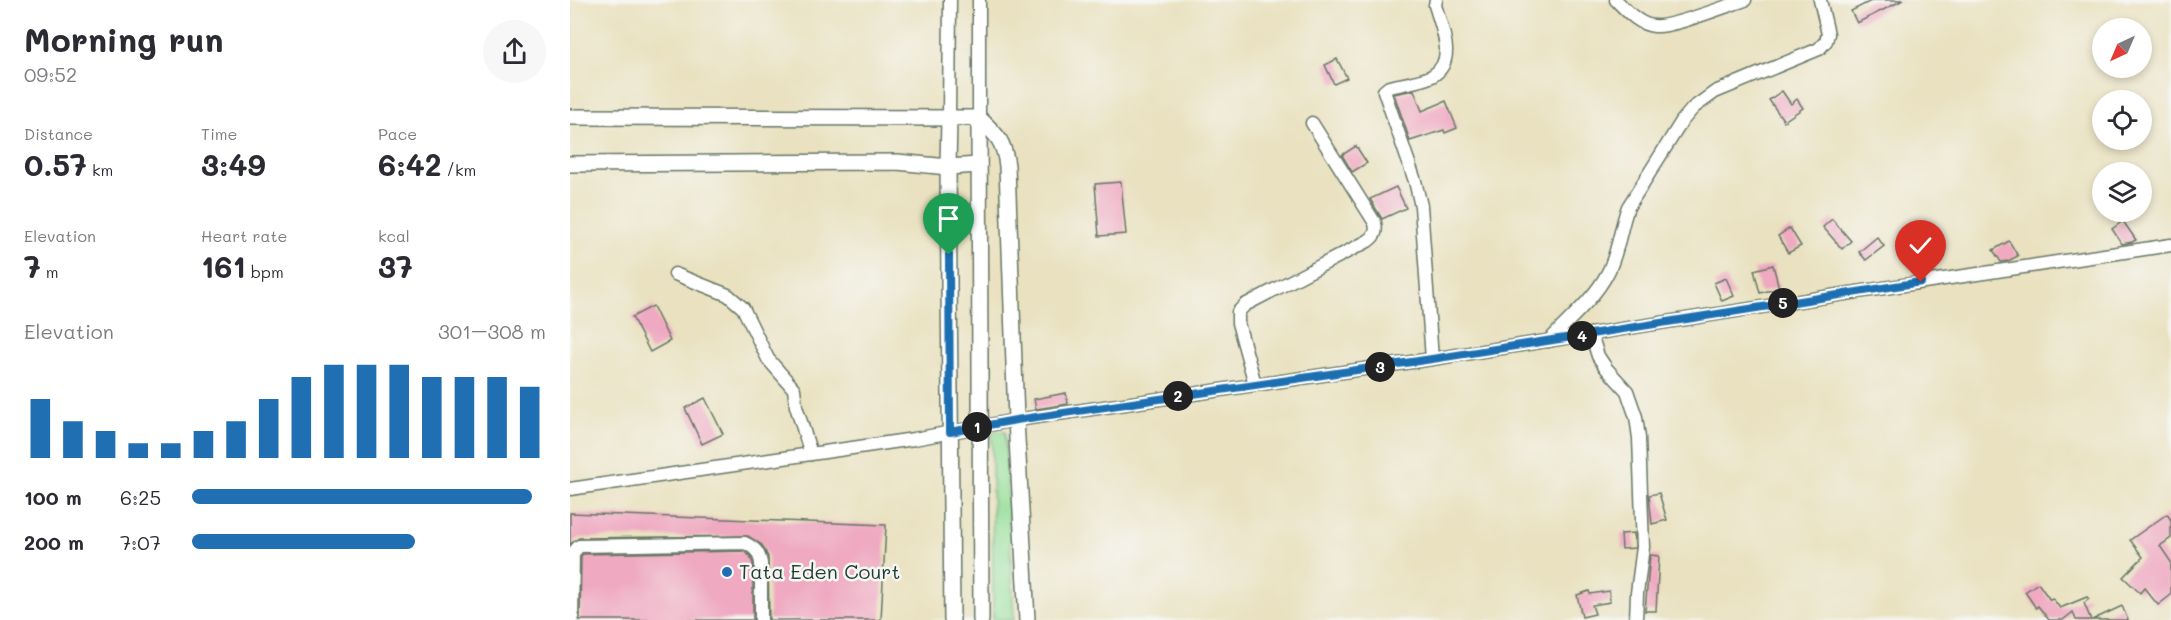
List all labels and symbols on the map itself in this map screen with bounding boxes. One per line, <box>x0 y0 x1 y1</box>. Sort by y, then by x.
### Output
north arrow <box>2092 18 2152 78</box>
pin <box>923 193 974 255</box>
pin <box>1895 220 1946 282</box>
pin: 5 <box>1768 288 1798 318</box>
pin: 4 <box>1567 321 1597 351</box>
pin: 3 <box>1365 352 1395 382</box>
pin: 2 <box>1163 381 1193 411</box>
pin: 1 <box>962 412 992 442</box>
place label: Tata Eden Court <box>739 558 900 584</box>
marker: Tata Eden Court <box>720 565 734 579</box>

